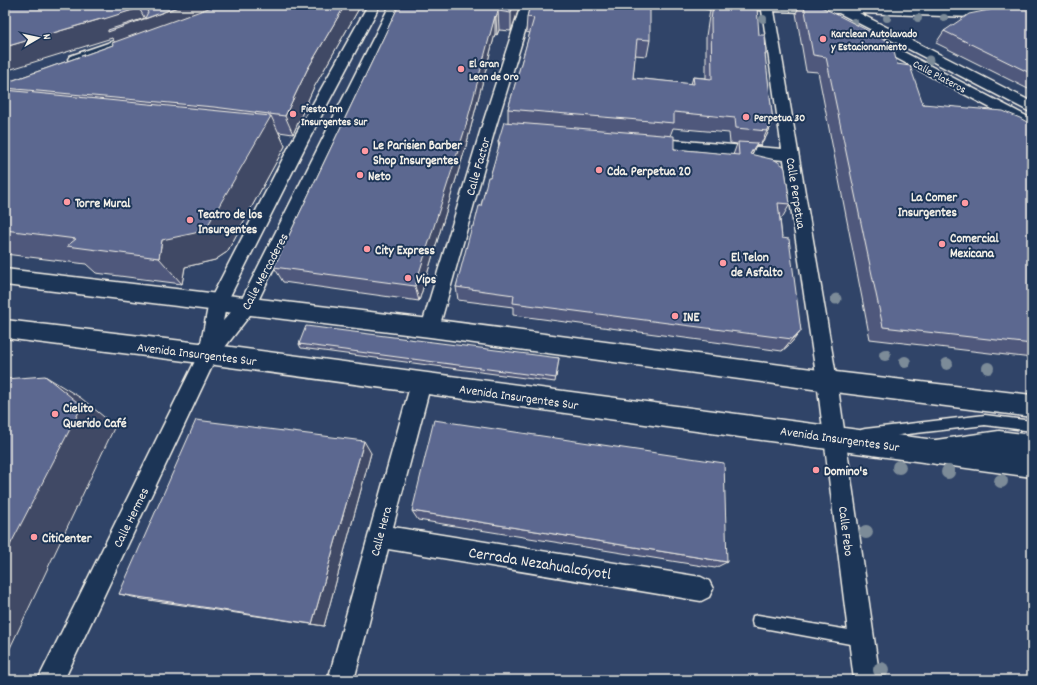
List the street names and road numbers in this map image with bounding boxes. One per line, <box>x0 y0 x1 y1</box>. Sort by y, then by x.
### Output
street label: Calle Plateros <box>909 57 969 99</box>
street label: Calle Factor <box>462 135 497 198</box>
street label: Calle Perpetua <box>780 156 810 231</box>
street label: Calle Mercaderes <box>238 230 294 314</box>
street label: Avenida Insurgentes Sur <box>136 339 258 372</box>
street label: Avenida Insurgentes Sur <box>458 381 580 416</box>
street label: Avenida Insurgentes Sur <box>779 423 901 458</box>
street label: Calle Hermes <box>110 485 155 551</box>
street label: Calle Hera <box>367 504 398 559</box>
street label: Calle Febo <box>832 505 857 558</box>
street label: Cerrada Nezahualcóyotl <box>467 542 613 587</box>

